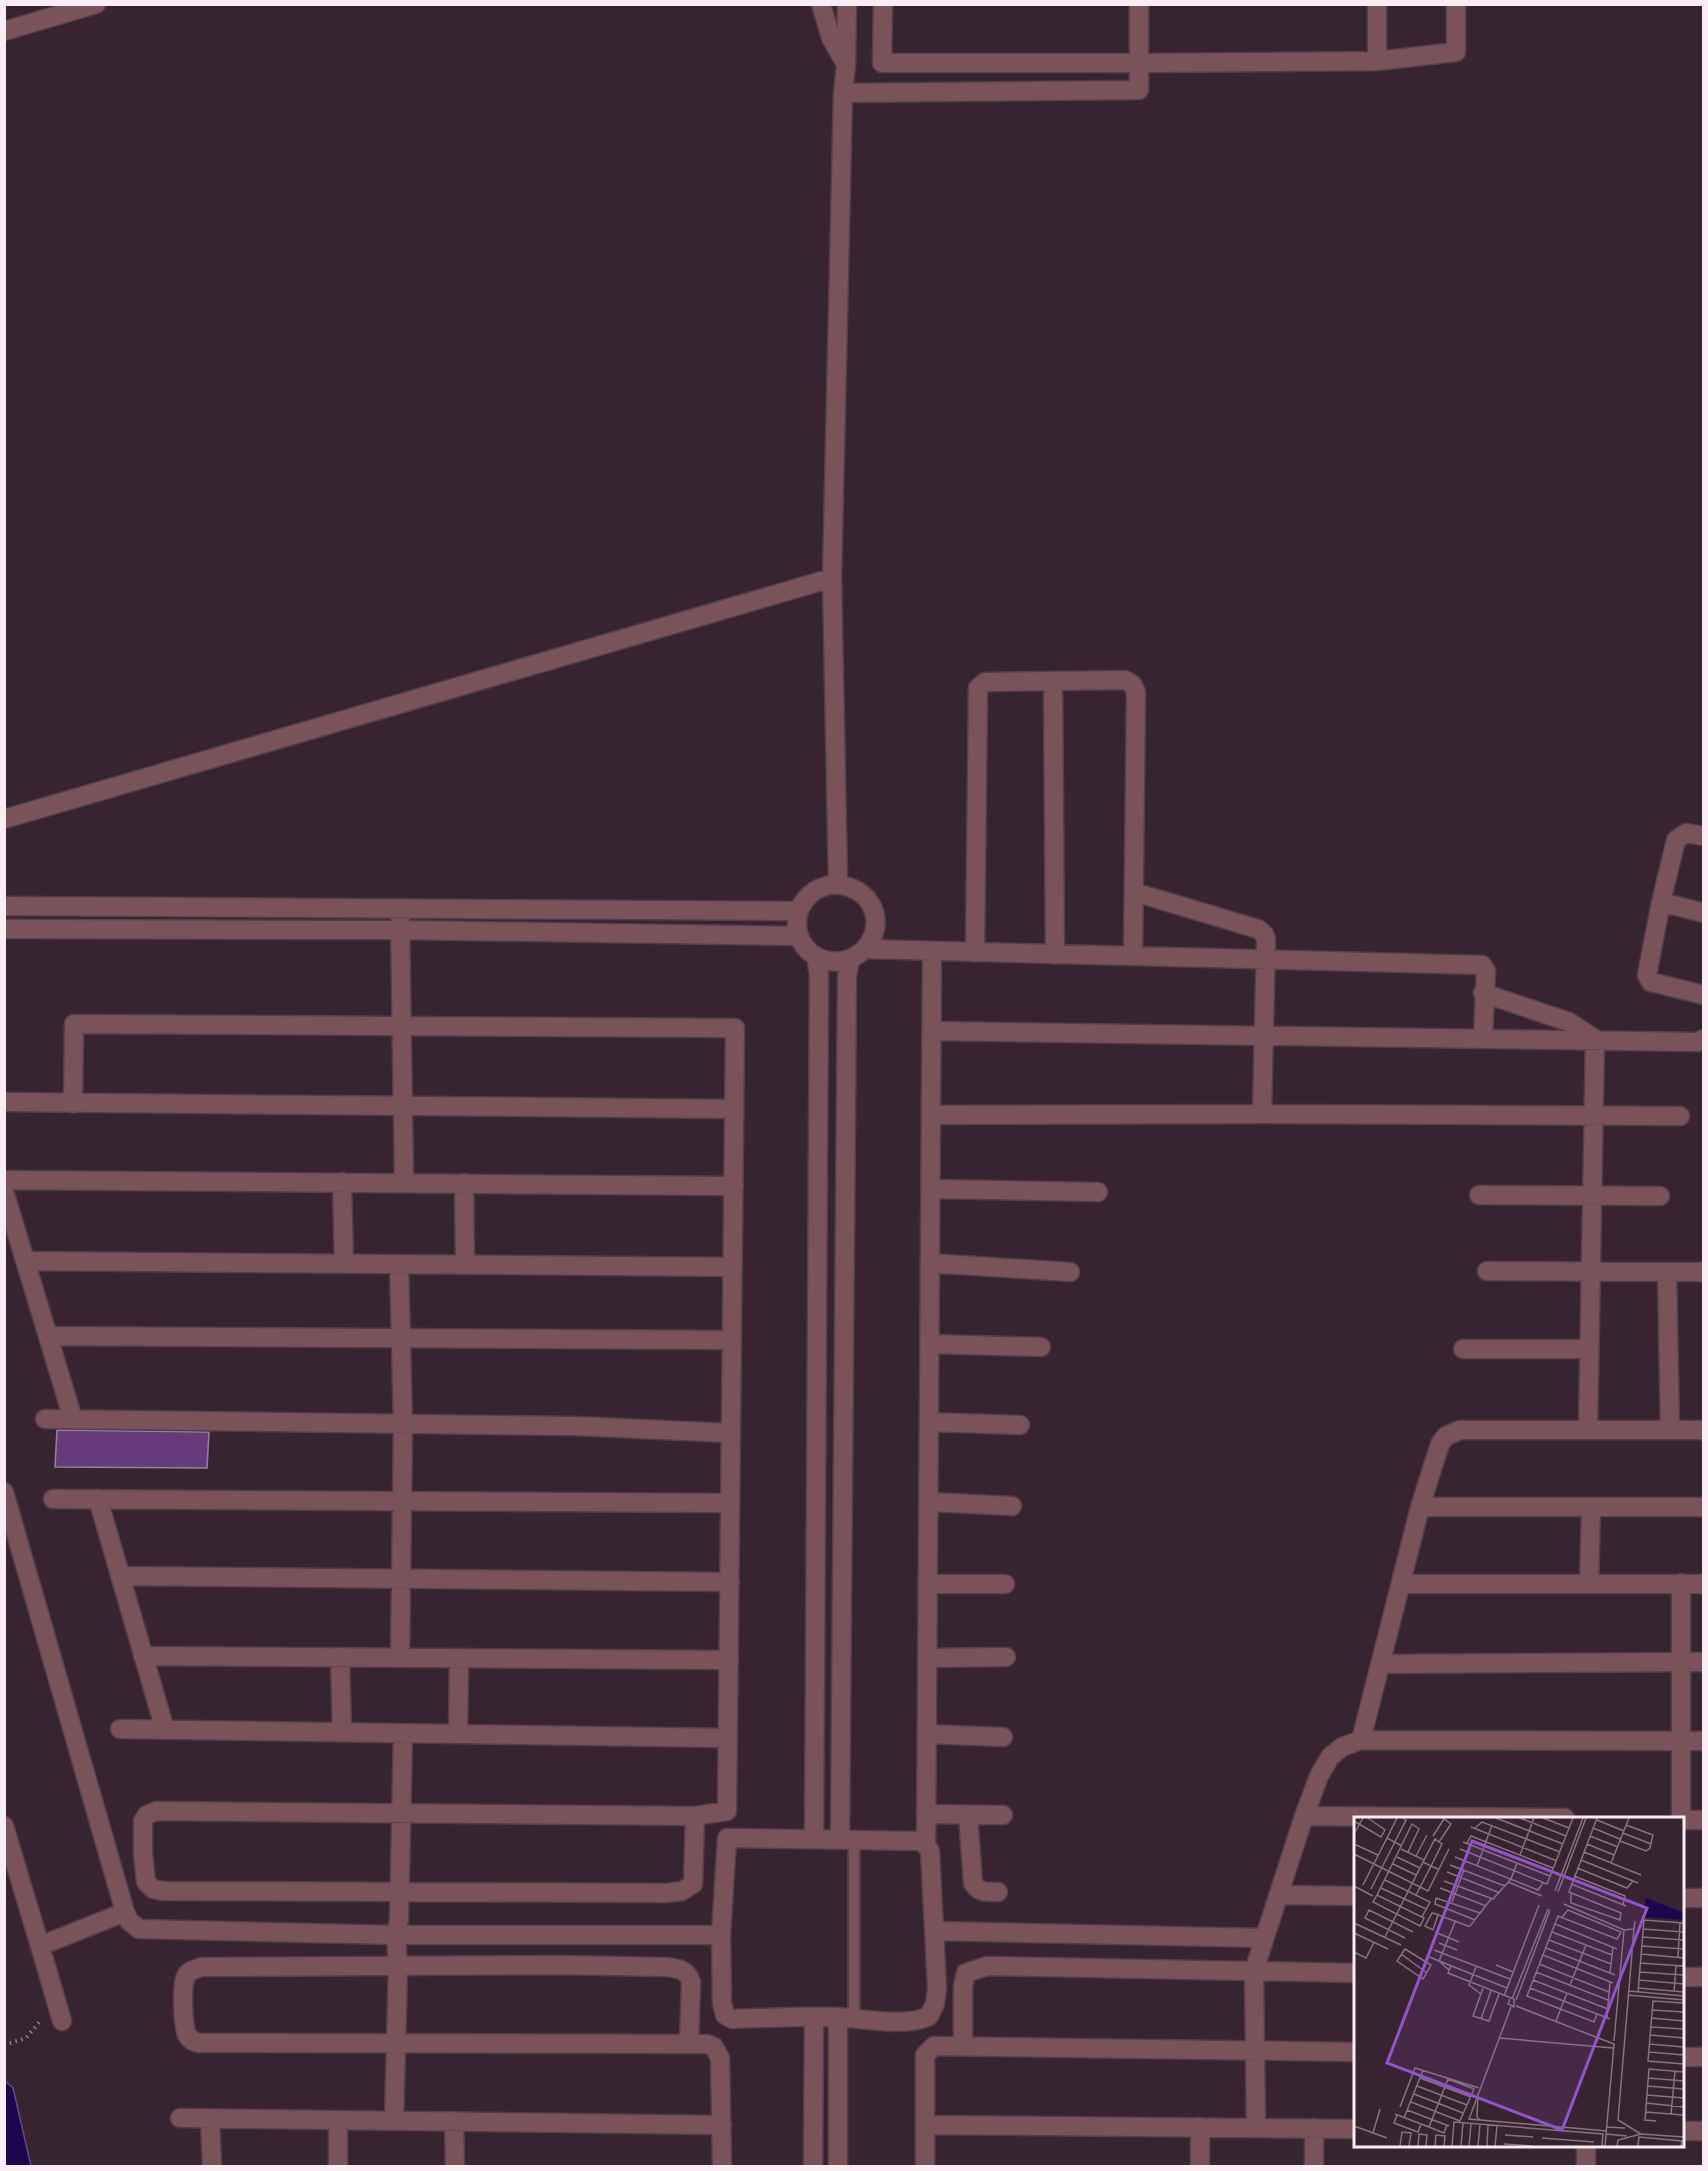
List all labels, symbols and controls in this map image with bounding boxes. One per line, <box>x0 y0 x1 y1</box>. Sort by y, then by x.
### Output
inset map <box>1354 1817 1684 2147</box>

